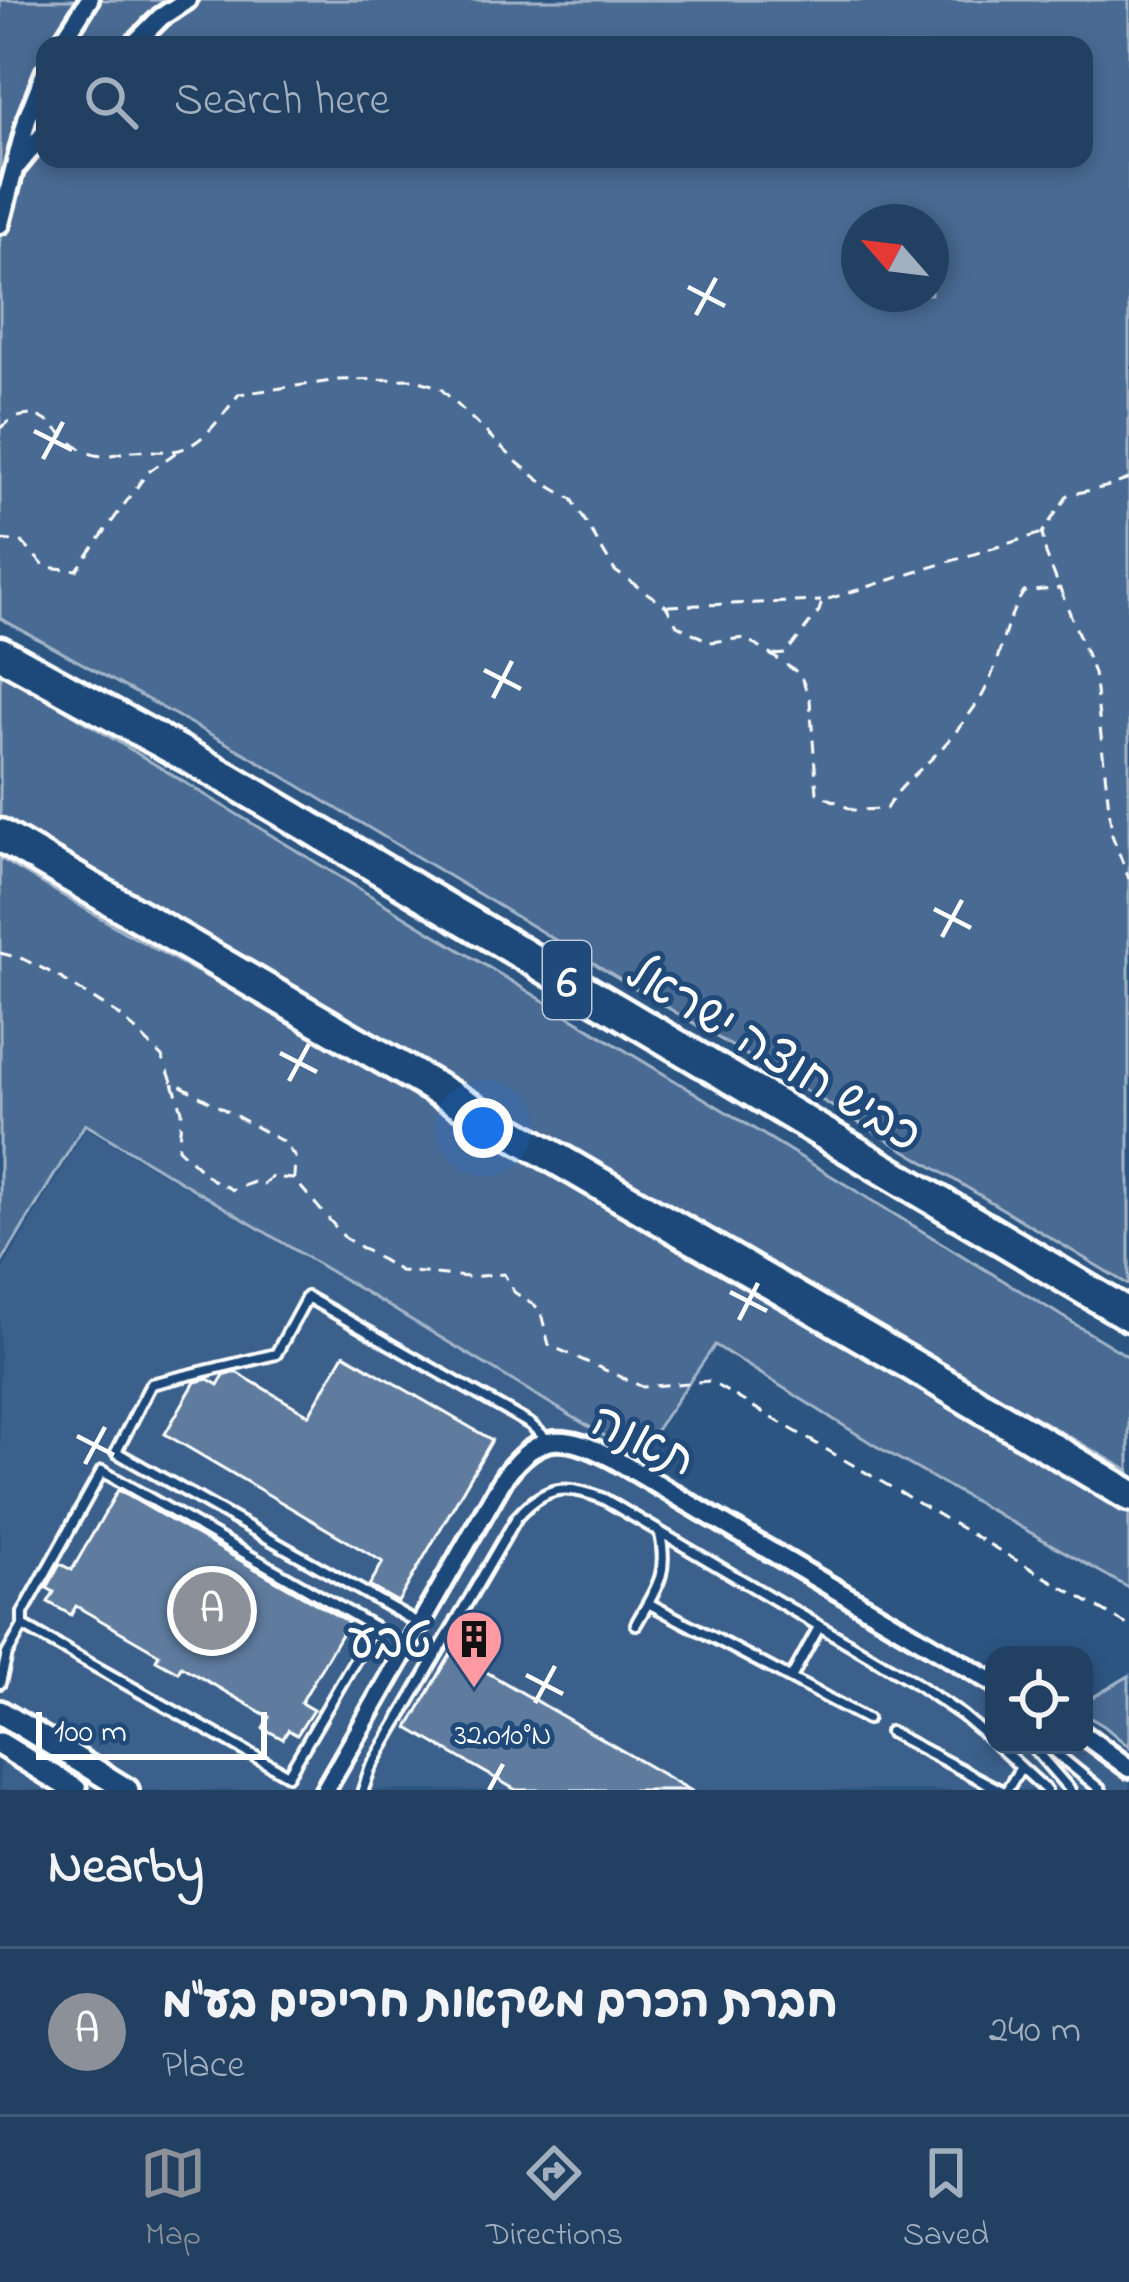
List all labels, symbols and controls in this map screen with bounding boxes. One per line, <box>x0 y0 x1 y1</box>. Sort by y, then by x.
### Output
search box <box>36 36 1093 168</box>
icon: search <box>78 69 144 135</box>
text: Search here <box>174 69 390 135</box>
north arrow <box>841 204 949 312</box>
street label: כביש חוצה ישראל <box>611 940 933 1172</box>
road number: 6 <box>543 941 591 1019</box>
your location <box>453 1098 513 1158</box>
street label: תאנה <box>577 1388 706 1499</box>
pin: A <box>173 1566 251 1656</box>
building icon: טבע <box>443 1608 505 1690</box>
place label: טבע <box>348 1609 432 1679</box>
map controls <box>985 1646 1093 1754</box>
button: locate <box>985 1646 1093 1754</box>
scale bar <box>36 1706 267 1759</box>
text: 100 m <box>54 1709 127 1757</box>
text: 32.010°N <box>454 1715 552 1759</box>
text: Nearby <box>48 1831 204 1906</box>
text: חברת הכרם משקאות חריפים בע"מ <box>162 1972 838 2038</box>
text: A <box>75 2003 99 2060</box>
text: 240 m <box>989 2003 1081 2060</box>
text: Place <box>162 2038 245 2095</box>
tab: Map <box>140 2140 206 2260</box>
tab: Directions <box>486 2140 623 2260</box>
tab: Saved <box>903 2140 989 2260</box>

